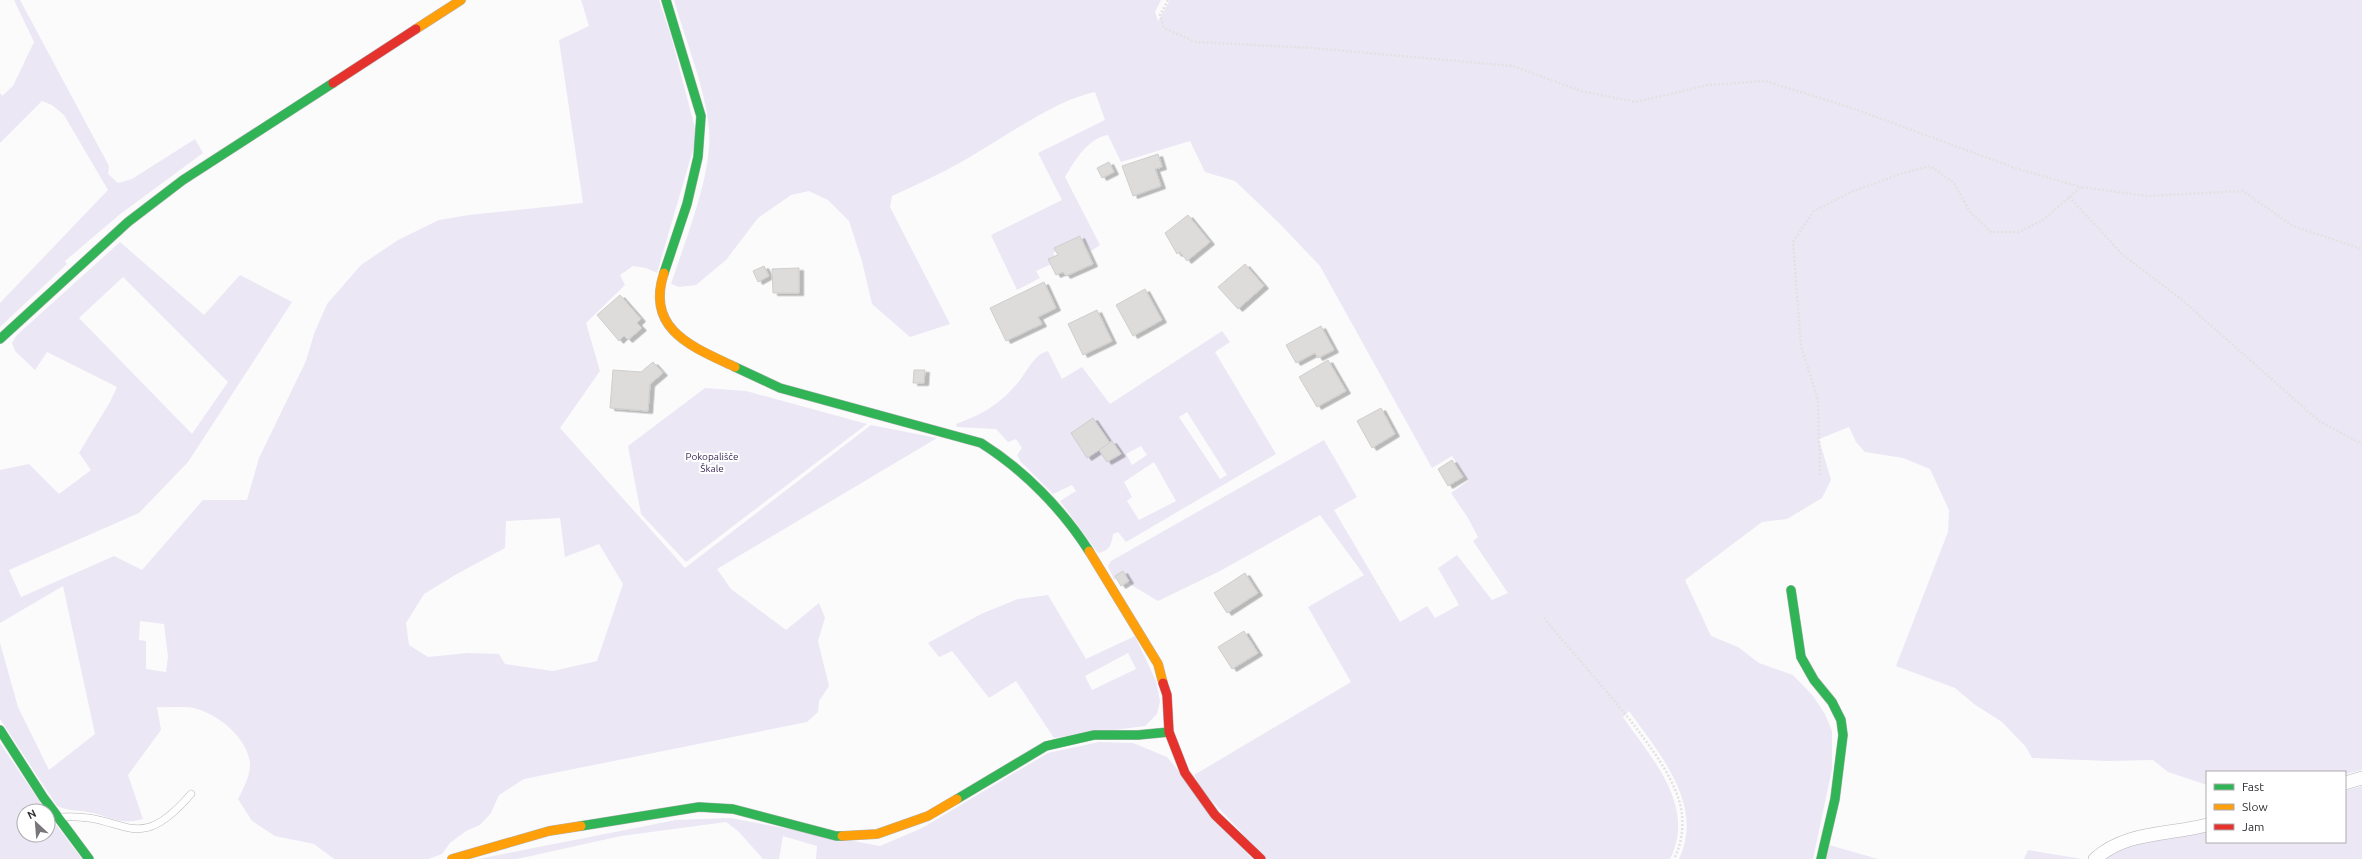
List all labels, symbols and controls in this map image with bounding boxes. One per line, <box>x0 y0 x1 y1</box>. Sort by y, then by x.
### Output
park label: Pokopališče Škale <box>686 451 738 474</box>
legend <box>2206 771 2346 843</box>
text: Fast <box>2242 780 2264 793</box>
text: Slow <box>2242 800 2268 813</box>
north arrow <box>16 803 56 843</box>
text: N <box>25 807 38 821</box>
text: Jam <box>2242 820 2264 833</box>

